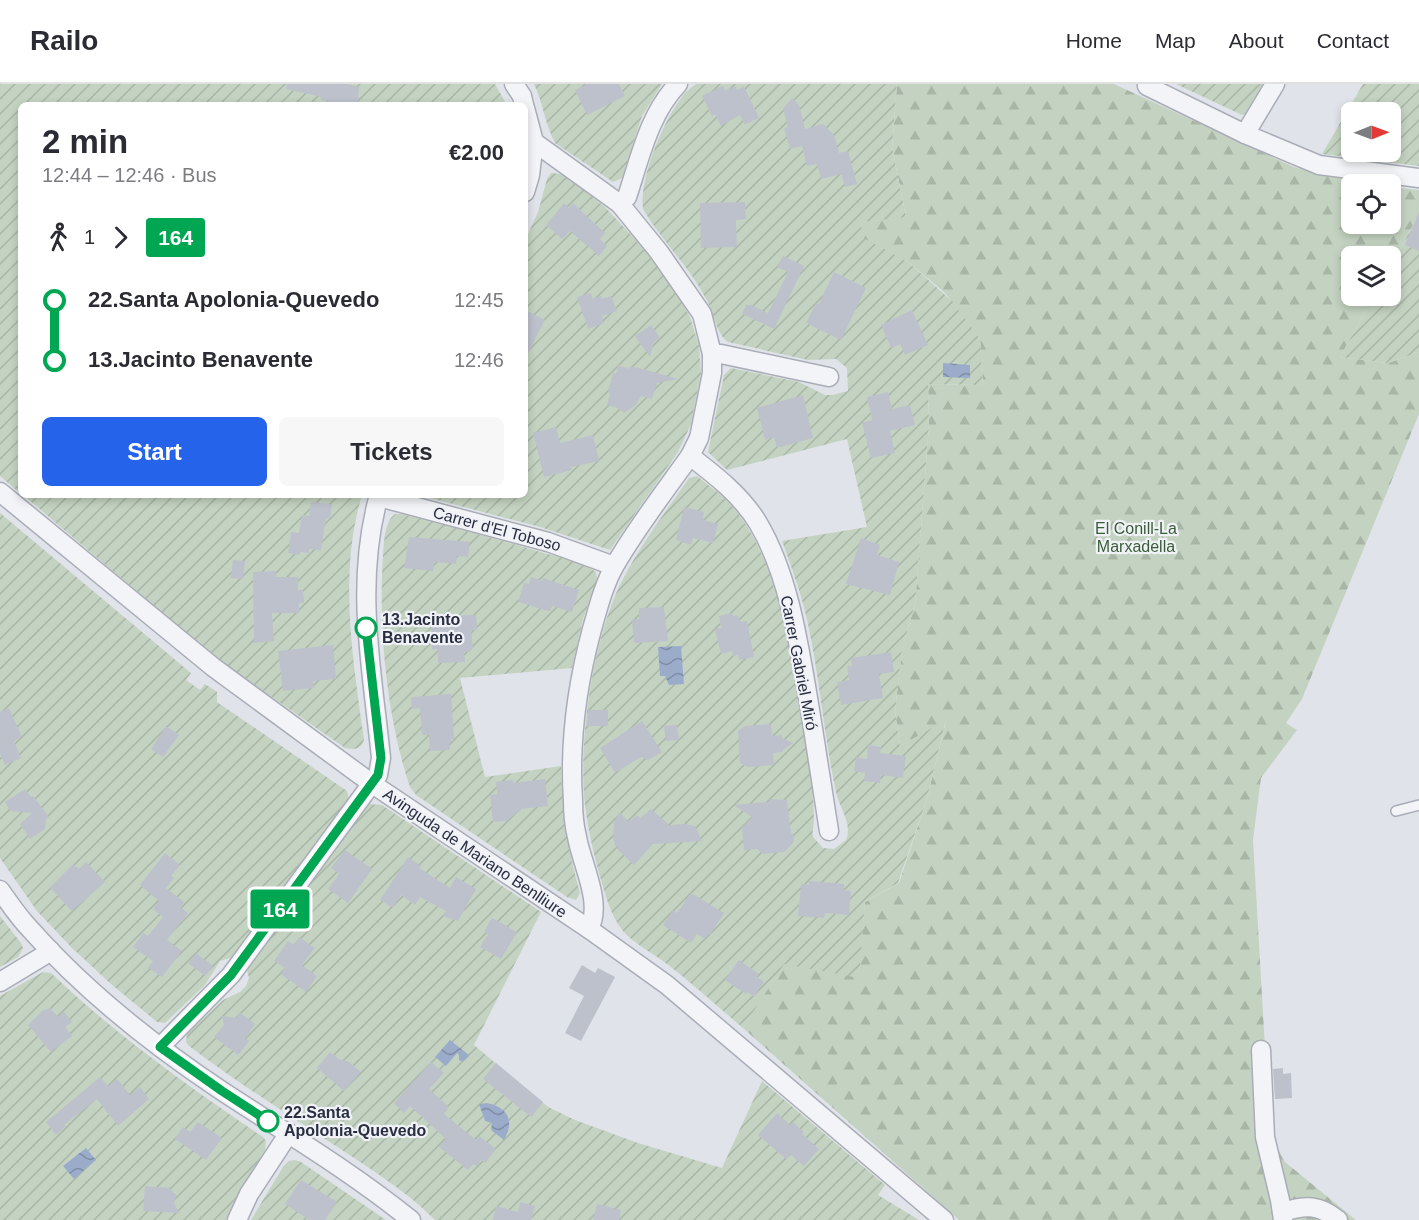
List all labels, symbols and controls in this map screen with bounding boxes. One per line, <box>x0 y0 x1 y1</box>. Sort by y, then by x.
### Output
text: Railo <box>30 25 98 56</box>
text: Home <box>1066 29 1122 52</box>
text: Map <box>1155 29 1196 52</box>
text: About <box>1229 29 1284 52</box>
text: Contact <box>1317 29 1389 52</box>
north arrow <box>1341 102 1401 162</box>
map controls <box>1341 102 1401 306</box>
text: 2 min <box>42 123 128 160</box>
text: €2.00 <box>449 140 504 165</box>
text: 12:44 – 12:46 · Bus <box>42 164 217 186</box>
button: locate <box>1341 174 1401 234</box>
icon: walk <box>42 221 75 254</box>
icon: forward <box>104 221 137 254</box>
text: 1 <box>84 226 95 248</box>
text: 164 <box>158 226 193 249</box>
button: layers <box>1341 246 1401 306</box>
text: 22.Santa Apolonia-Quevedo <box>88 287 379 312</box>
text: 12:45 <box>454 289 504 311</box>
text: 13.Jacinto Benavente <box>88 347 313 372</box>
text: 12:46 <box>454 349 504 371</box>
button: Start <box>42 417 267 486</box>
button: Tickets <box>279 417 504 486</box>
street label: Carrer d'El Toboso <box>431 504 563 554</box>
park label: El Conill-La Marxadella <box>1095 520 1177 555</box>
street label: Carrer Gabriel Miró <box>778 594 820 732</box>
place label: 13.Jacinto Benavente <box>382 611 463 646</box>
marker: 13.Jacinto Benavente <box>355 617 377 639</box>
street label: Avinguda de Mariano Benlliure <box>380 785 570 921</box>
line badge: 164 <box>246 890 314 928</box>
text: 164 <box>262 898 298 921</box>
place label: 22.Santa Apolonia-Quevedo <box>284 1104 426 1139</box>
marker: 22.Santa Apolonia-Quevedo <box>257 1110 279 1132</box>

